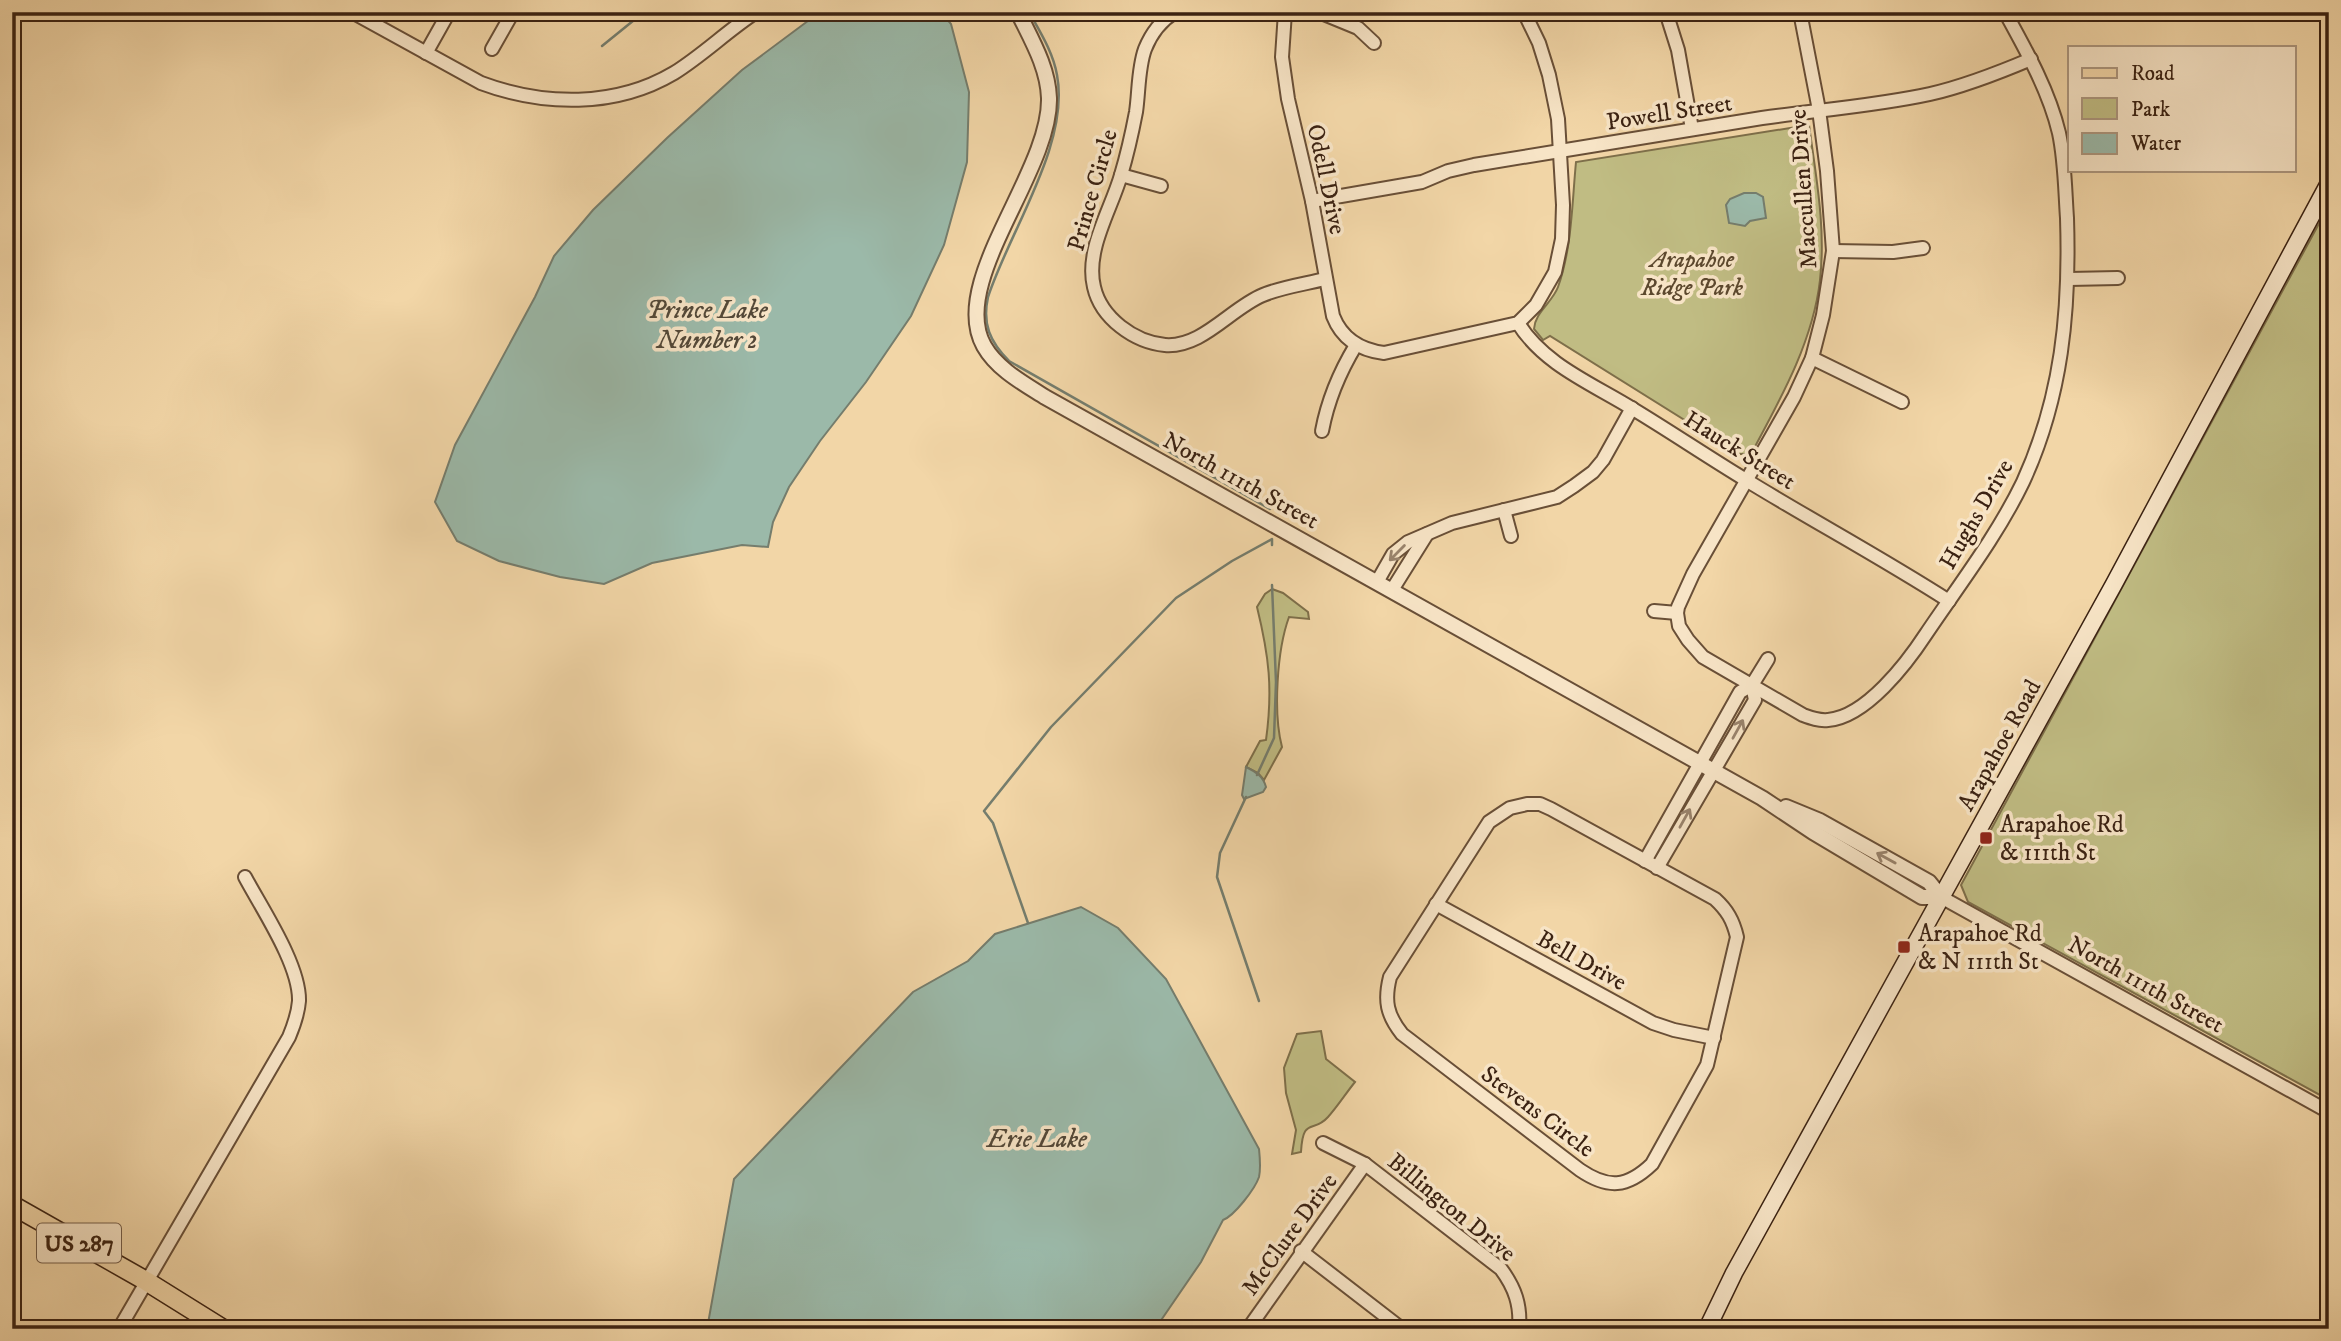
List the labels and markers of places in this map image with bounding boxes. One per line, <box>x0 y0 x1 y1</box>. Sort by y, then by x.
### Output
place label: Arapahoe Rd & 111th St <box>2000 810 2124 868</box>
marker: Arapahoe Rd & 111th St <box>1978 830 1994 846</box>
place label: Arapahoe Rd & N 111th St <box>1918 919 2042 977</box>
marker: Arapahoe Rd & N 111th St <box>1896 939 1912 955</box>

